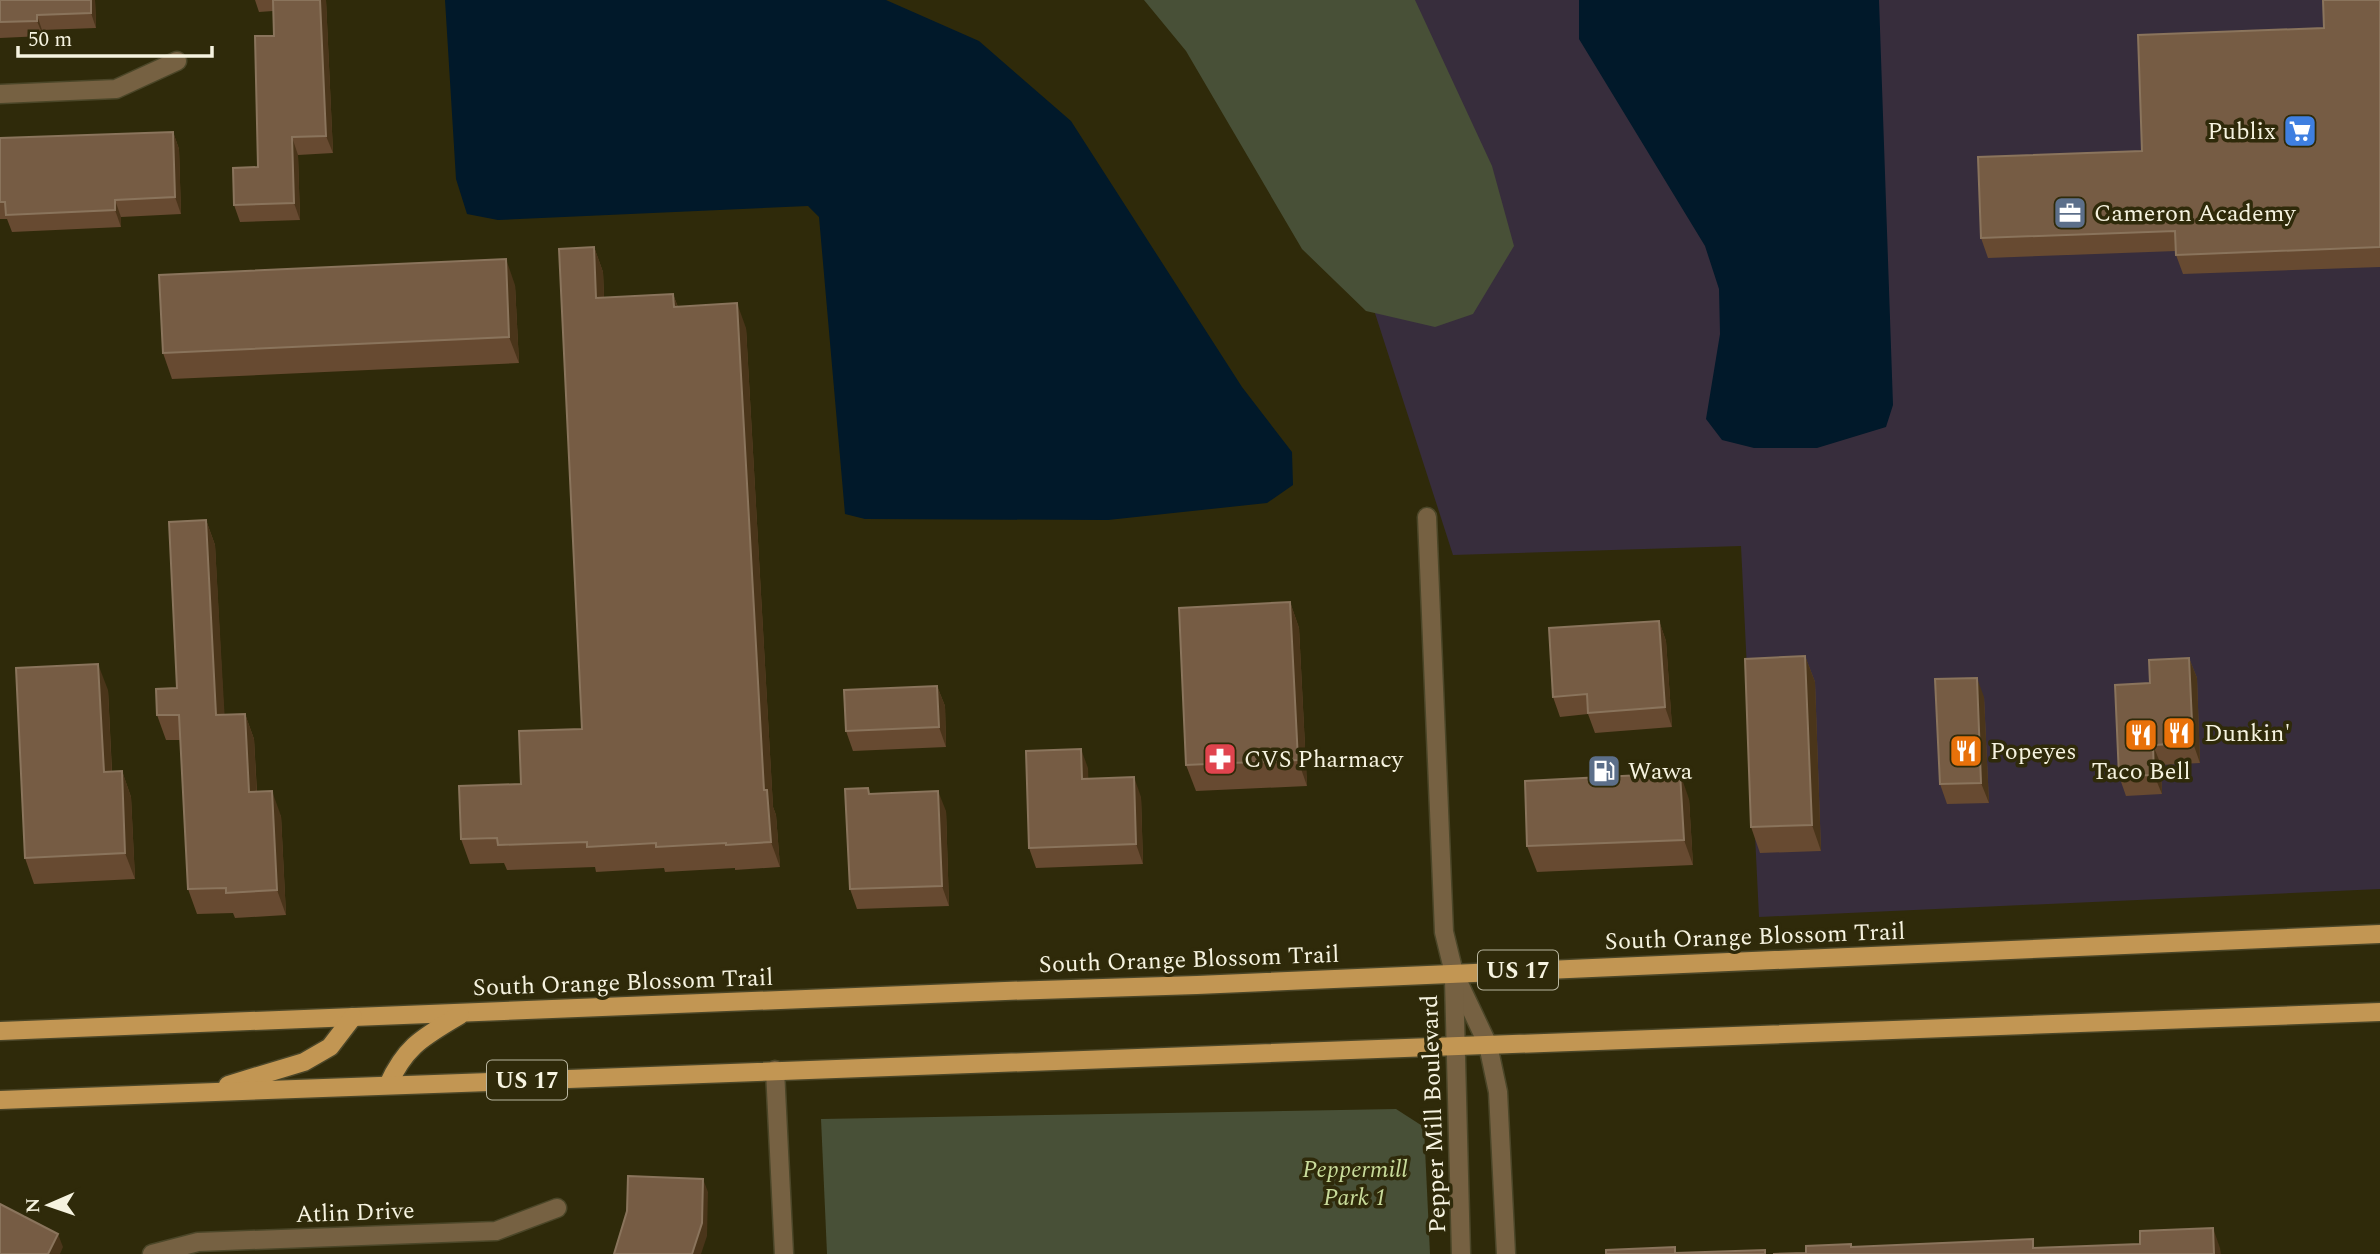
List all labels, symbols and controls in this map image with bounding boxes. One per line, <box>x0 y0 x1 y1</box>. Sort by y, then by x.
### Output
scale bar <box>18 14 212 58</box>
text: 50 m <box>28 24 72 56</box>
supermarket icon: Publix <box>2281 112 2319 150</box>
place label: Publix <box>2207 114 2276 150</box>
office icon: Cameron Academy <box>2051 194 2089 232</box>
place label: Cameron Academy <box>2094 196 2297 232</box>
restaurant icon: Dunkin' <box>2160 714 2198 752</box>
restaurant icon: Taco Bell <box>2122 716 2160 754</box>
place label: Dunkin' <box>2204 716 2290 752</box>
restaurant icon: Popeyes <box>1947 732 1985 770</box>
place label: Popeyes <box>1990 734 2077 770</box>
pharmacy icon: CVS Pharmacy <box>1201 740 1239 778</box>
place label: CVS Pharmacy <box>1244 742 1405 778</box>
fuel station icon: Wawa <box>1585 752 1623 790</box>
place label: Wawa <box>1628 754 1693 790</box>
place label: Taco Bell <box>2091 754 2191 790</box>
street label: South Orange Blossom Trail <box>1604 914 1906 960</box>
street label: South Orange Blossom Trail <box>1038 937 1340 983</box>
road number: US 17 <box>1478 951 1558 990</box>
street label: South Orange Blossom Trail <box>472 960 774 1006</box>
street label: Pepper Mill Boulevard <box>1412 994 1456 1234</box>
road number: US 17 <box>487 1060 567 1100</box>
park label: Peppermill Park 1 <box>1302 1152 1408 1216</box>
north arrow <box>14 1170 84 1240</box>
street label: Atlin Drive <box>295 1193 415 1233</box>
text: N <box>19 1197 48 1214</box>

